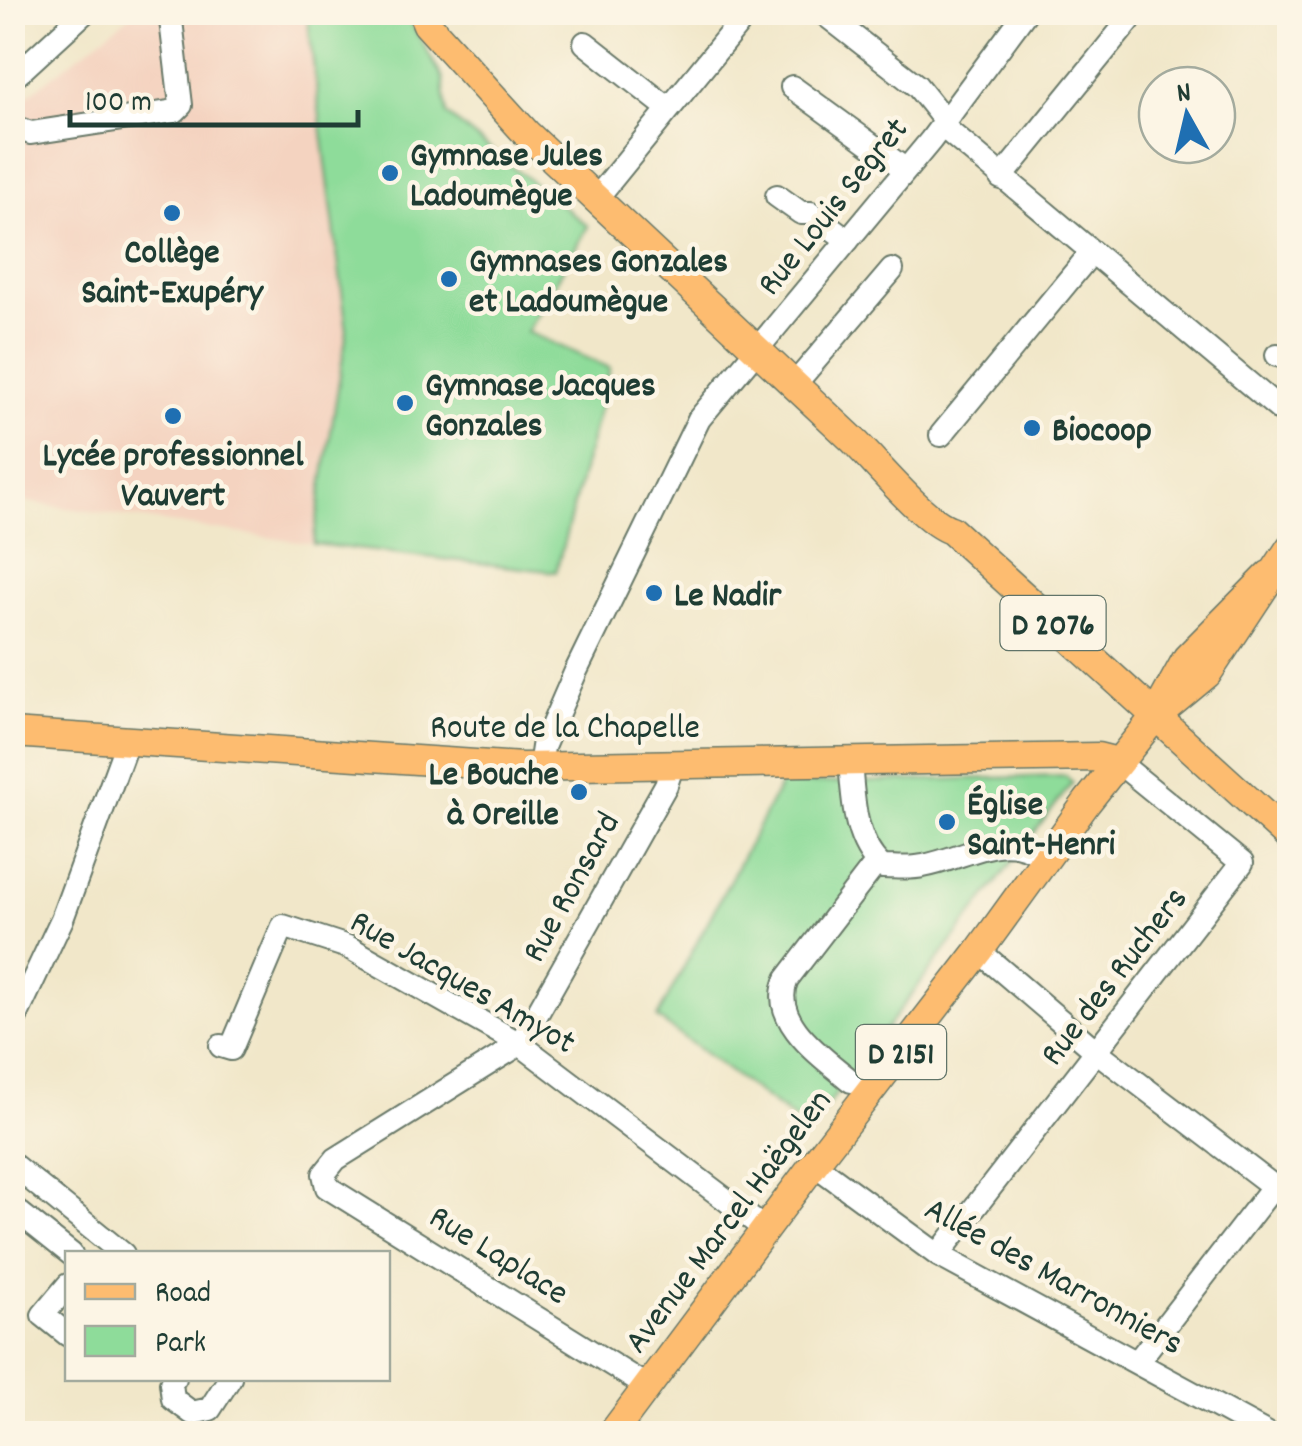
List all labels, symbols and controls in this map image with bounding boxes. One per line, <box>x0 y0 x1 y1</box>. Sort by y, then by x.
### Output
scale bar <box>70 65 358 127</box>
north arrow <box>1137 65 1237 165</box>
text: N <box>1175 74 1194 116</box>
text: 100 m <box>85 83 152 126</box>
street label: Rue Louis Segret <box>747 108 923 308</box>
place label: Gymnase Jules Ladoumègue <box>410 133 603 223</box>
marker: Gymnase Jules Ladoumègue <box>379 162 401 184</box>
marker: Collège Saint-Exupéry <box>161 202 183 224</box>
place label: Collège Saint-Exupéry <box>81 230 265 320</box>
place label: Gymnases Gonzales et Ladoumègue <box>469 239 728 329</box>
marker: Gymnases Gonzales et Ladoumègue <box>438 268 460 290</box>
place label: Gymnase Jacques Gonzales <box>425 363 656 453</box>
marker: Gymnase Jacques Gonzales <box>394 392 416 414</box>
marker: Lycée professionnel Vauvert <box>162 405 184 427</box>
place label: Biocoop <box>1052 408 1152 458</box>
marker: Biocoop <box>1021 417 1043 439</box>
place label: Lycée professionnel Vauvert <box>43 433 304 523</box>
place label: Le Nadir <box>674 573 782 623</box>
marker: Le Nadir <box>643 582 665 604</box>
road number: D 2076 <box>1000 596 1106 650</box>
street label: Route de la Chapelle <box>430 705 700 755</box>
place label: Le Bouche à Oreille <box>429 752 559 842</box>
marker: Le Bouche à Oreille <box>568 781 590 803</box>
place label: Église Saint-Henri <box>967 782 1116 872</box>
street label: Rue Ronsard <box>512 804 635 973</box>
marker: Église Saint-Henri <box>936 811 958 833</box>
street label: Rue des Ruchers <box>1030 878 1202 1078</box>
street label: Rue Jacques Amyot <box>339 899 584 1069</box>
road number: D 2151 <box>856 1025 946 1079</box>
street label: Avenue Marcel Haëgelen <box>614 1080 846 1366</box>
street label: Allée des Marronniers <box>914 1186 1191 1370</box>
street label: Rue Laplace <box>418 1195 577 1320</box>
legend <box>65 1251 390 1381</box>
text: Road <box>155 1274 211 1317</box>
text: Park <box>155 1324 206 1367</box>

